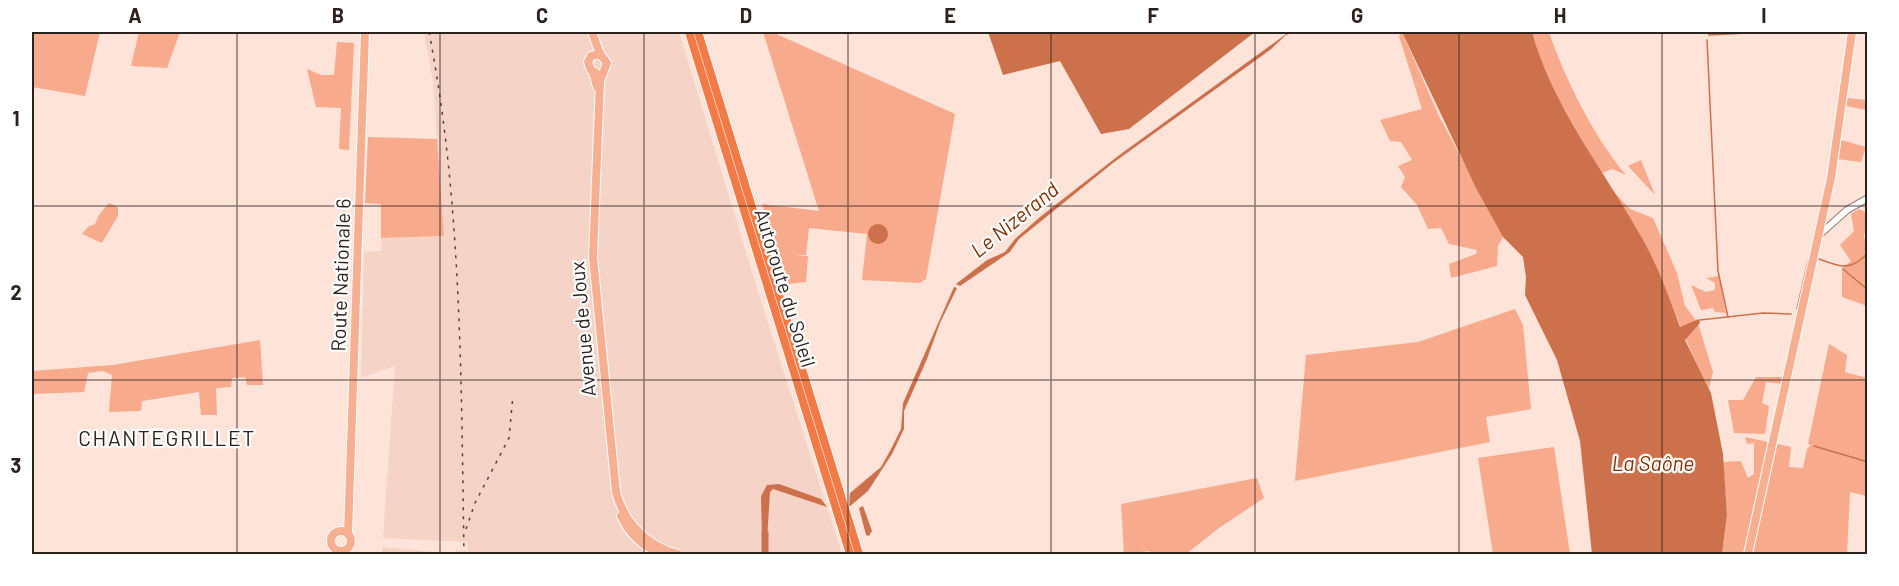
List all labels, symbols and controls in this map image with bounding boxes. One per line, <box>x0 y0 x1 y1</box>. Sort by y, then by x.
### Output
text: A <box>128 3 142 27</box>
text: B <box>332 3 344 27</box>
text: C <box>536 3 548 27</box>
text: D <box>740 3 752 27</box>
text: E <box>944 3 956 27</box>
text: F <box>1147 3 1159 27</box>
text: G <box>1351 3 1363 27</box>
text: H <box>1554 3 1566 27</box>
text: I <box>1761 3 1767 27</box>
text: 1 <box>12 106 20 130</box>
water label: Le Nizerand <box>965 176 1063 262</box>
street label: Route Nationale 6 <box>325 198 355 352</box>
street label: Autoroute du Soleil <box>750 206 821 370</box>
street label: Avenue de Joux <box>564 260 600 398</box>
text: 2 <box>10 280 22 304</box>
district label: CHANTEGRILLET <box>78 425 256 450</box>
water label: La Saône <box>1612 450 1694 475</box>
text: 3 <box>11 453 21 477</box>

